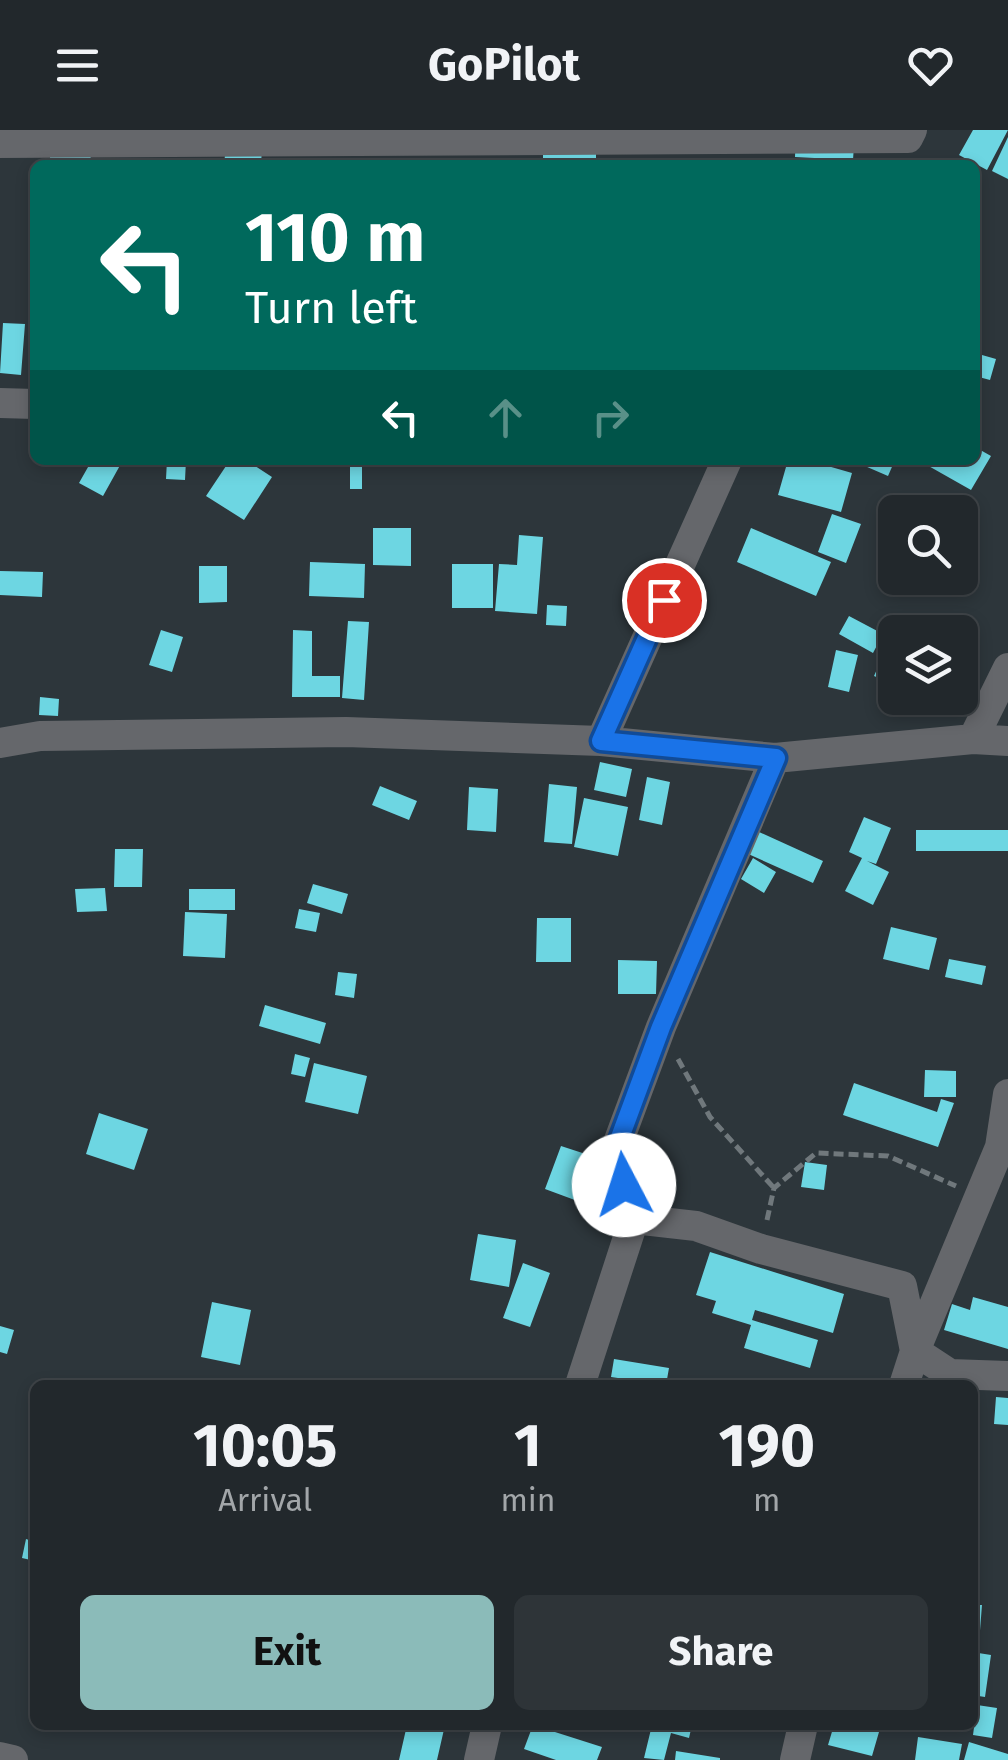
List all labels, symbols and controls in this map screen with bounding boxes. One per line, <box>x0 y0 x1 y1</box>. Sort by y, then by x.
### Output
icon: menu <box>50 38 105 93</box>
text: GoPilot <box>428 38 580 92</box>
icon: heart <box>903 38 958 93</box>
text: 110 m <box>245 196 425 280</box>
icon: left <box>80 200 210 330</box>
text: Turn left <box>245 281 417 335</box>
icon: left <box>373 390 428 445</box>
icon: ahead <box>478 390 533 445</box>
icon: right <box>583 390 638 445</box>
map controls <box>878 495 978 715</box>
button: search <box>878 495 978 595</box>
pin <box>622 558 707 643</box>
icon: arrive <box>637 573 692 628</box>
button: layers <box>878 615 978 715</box>
position arrow <box>572 1133 676 1237</box>
text: 10:05 <box>193 1410 338 1482</box>
text: 1 <box>514 1410 542 1482</box>
text: 190 <box>719 1410 815 1482</box>
text: Arrival <box>218 1481 312 1519</box>
text: min <box>500 1481 556 1519</box>
text: m <box>753 1481 781 1519</box>
button: Exit <box>80 1595 494 1710</box>
button: Share <box>514 1595 928 1710</box>

